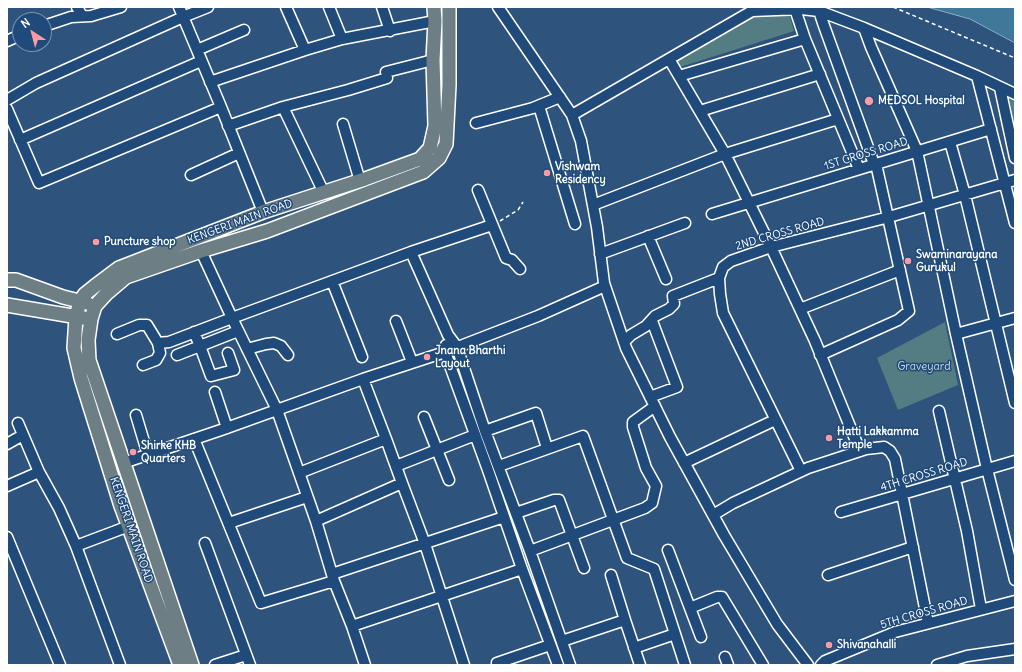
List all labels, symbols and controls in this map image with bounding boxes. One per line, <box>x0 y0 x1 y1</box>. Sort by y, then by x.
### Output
north arrow <box>12 12 52 52</box>
text: N <box>18 15 33 31</box>
place label: MEDSOL Hospital <box>878 94 965 108</box>
marker: MEDSOL Hospital <box>863 95 875 107</box>
street label: 1ST CROSS ROAD <box>823 135 909 173</box>
place label: Vishwam Residency <box>555 160 606 186</box>
marker: Vishwam Residency <box>542 168 552 178</box>
street label: KENGERI MAIN ROAD <box>186 197 294 247</box>
street label: 2ND CROSS ROAD <box>734 215 826 253</box>
place label: Puncture shop <box>104 235 176 249</box>
marker: Puncture shop <box>91 237 101 247</box>
place label: Swaminarayana Gurukul <box>916 248 997 274</box>
marker: Swaminarayana Gurukul <box>903 256 913 266</box>
place label: Jnana Bharthi Layout <box>435 344 505 370</box>
marker: Jnana Bharthi Layout <box>422 352 432 362</box>
park label: Graveyard <box>897 360 951 374</box>
place label: Hatti Lakkamma Temple <box>837 425 919 451</box>
marker: Hatti Lakkamma Temple <box>824 433 834 443</box>
place label: Shirke KHB Quarters <box>141 439 196 465</box>
marker: Shirke KHB Quarters <box>128 447 138 457</box>
street label: 4TH CROSS ROAD <box>879 455 969 495</box>
street label: KENGERI MAIN ROAD <box>107 475 155 585</box>
street label: 5TH CROSS ROAD <box>879 594 969 632</box>
place label: Shivanahalli <box>837 638 896 652</box>
marker: Shivanahalli <box>824 640 834 650</box>

